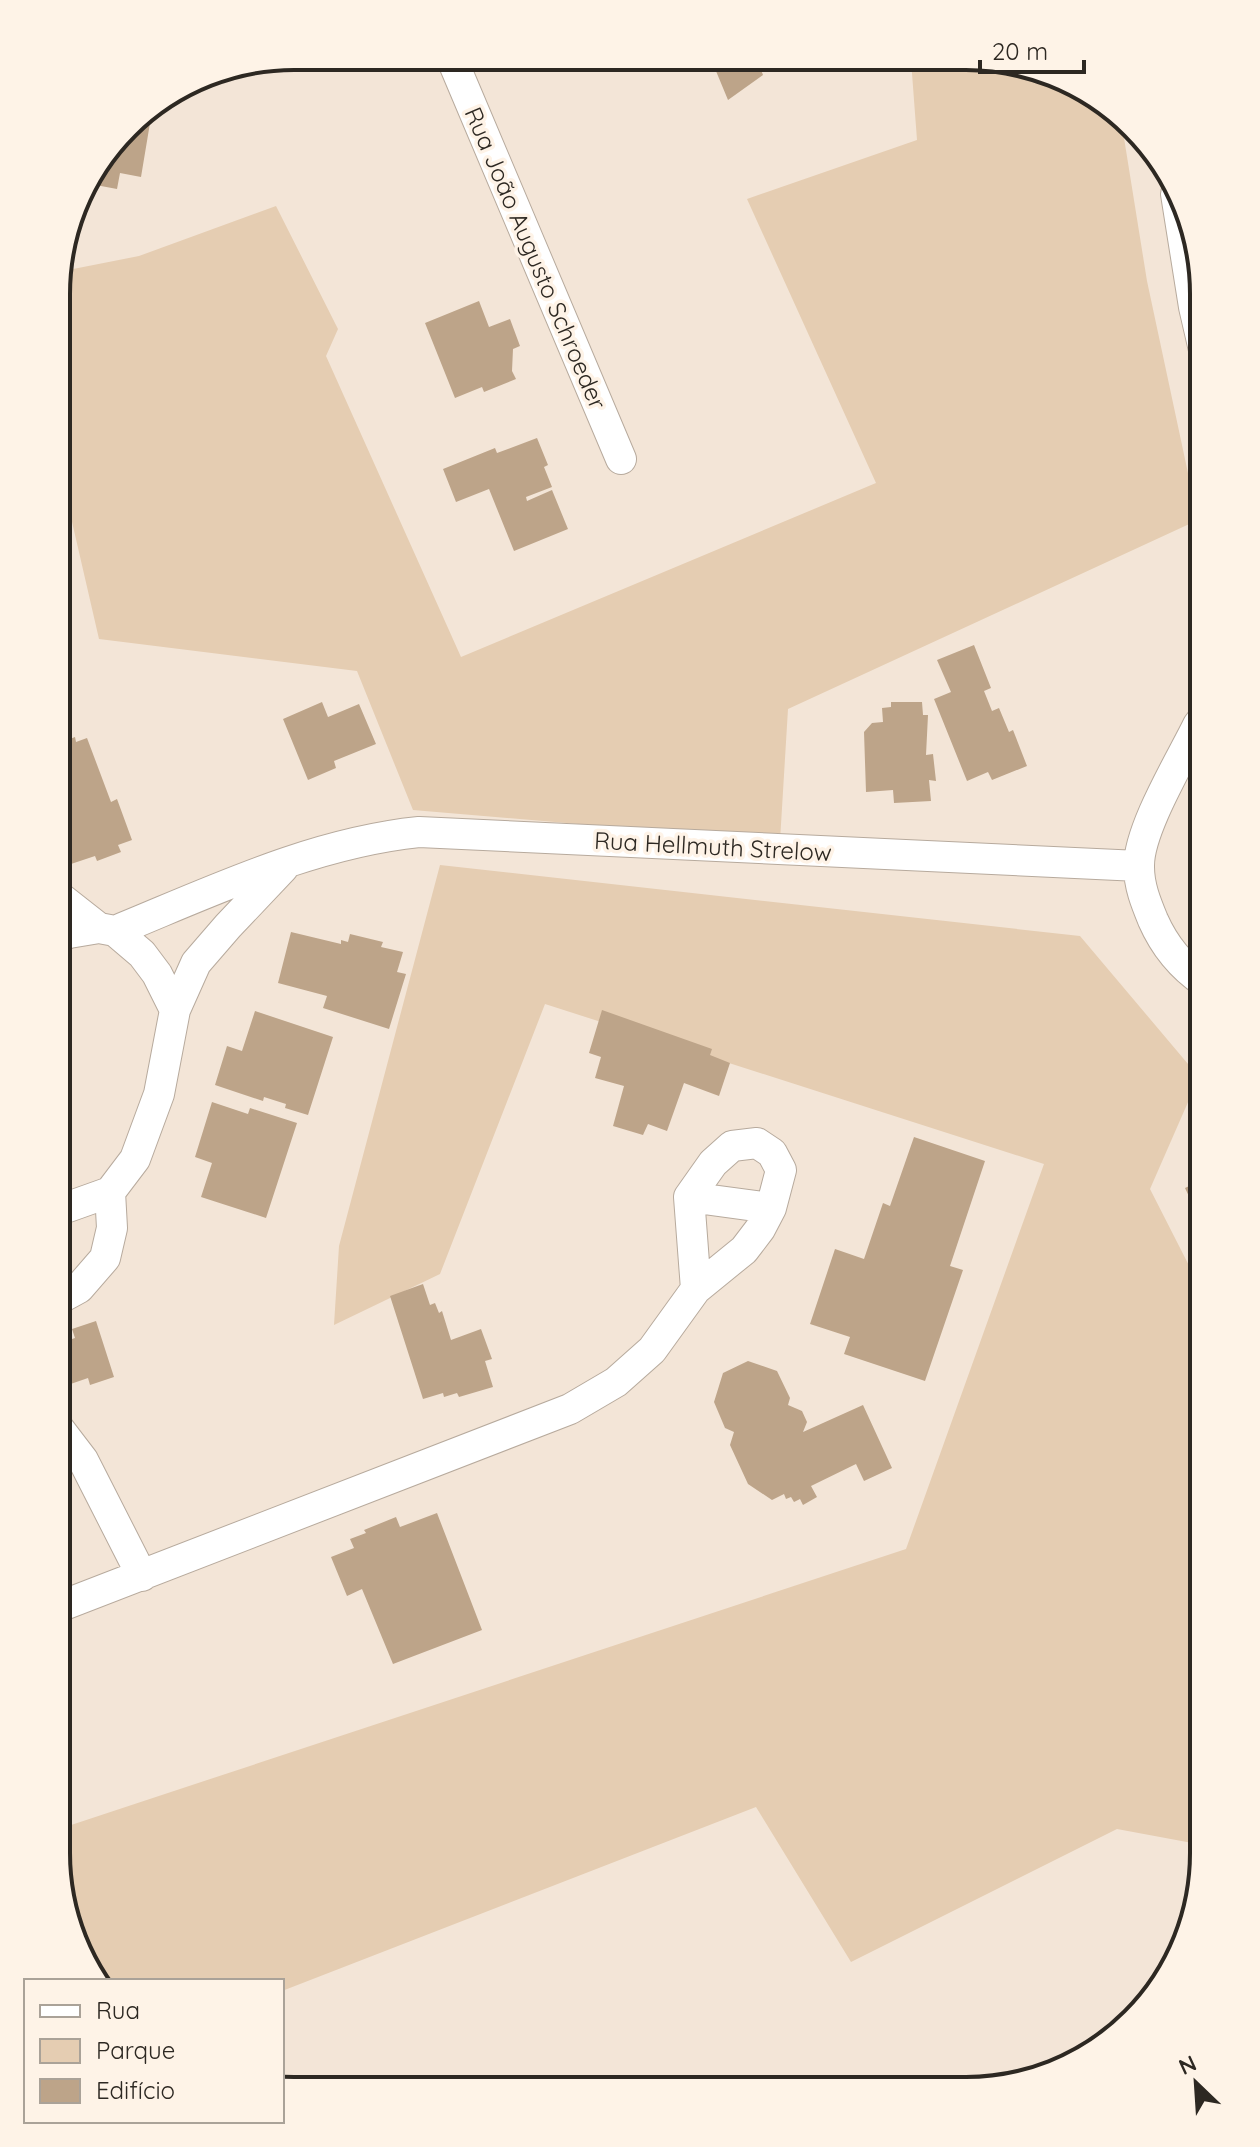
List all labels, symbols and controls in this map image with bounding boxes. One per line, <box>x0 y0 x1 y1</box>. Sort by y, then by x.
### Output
scale bar <box>980 24 1084 74</box>
text: 20 m <box>992 36 1048 66</box>
street label: Rua João Augusto Schroeder <box>459 102 613 414</box>
street label: Rua Hellmuth Strelow <box>593 825 833 867</box>
legend <box>24 1979 284 2123</box>
text: Rua <box>96 1995 140 2025</box>
text: Parque <box>96 2035 175 2065</box>
north arrow <box>1156 2043 1236 2123</box>
text: N <box>1174 2049 1201 2081</box>
text: Edifício <box>96 2075 175 2105</box>

